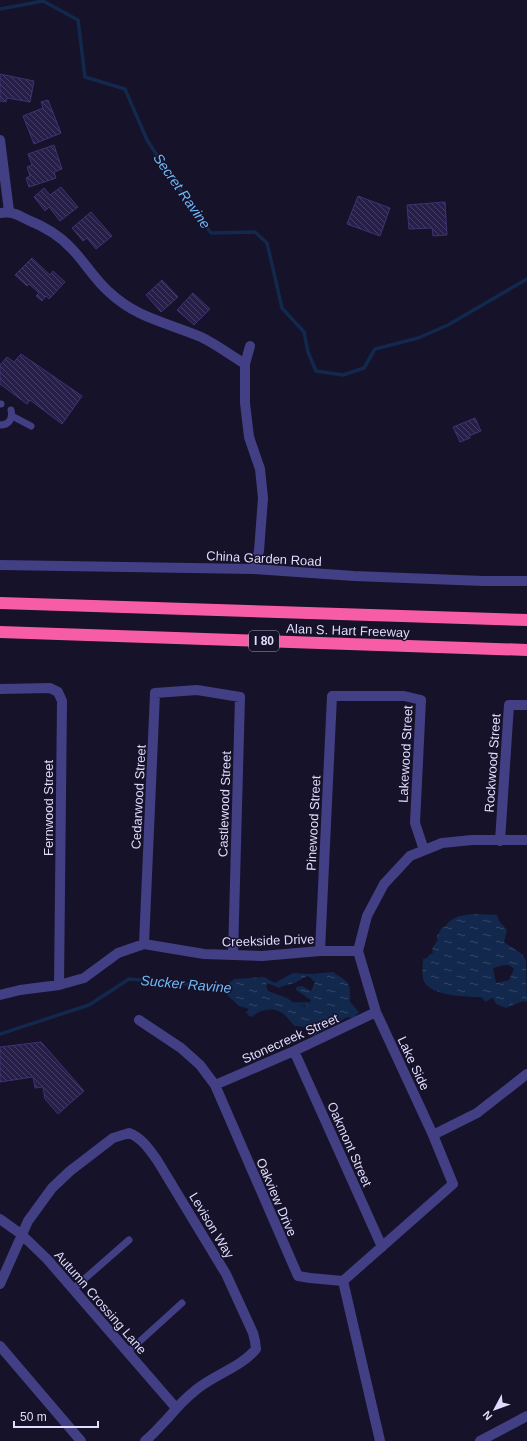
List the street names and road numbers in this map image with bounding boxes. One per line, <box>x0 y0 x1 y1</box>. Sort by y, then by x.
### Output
street label: China Garden Road <box>206 548 322 569</box>
street label: Alan S. Hart Freeway <box>286 621 410 640</box>
road number: I 80 <box>249 631 279 651</box>
street label: Lakewood Street <box>395 705 416 803</box>
street label: Rockwood Street <box>482 713 503 813</box>
street label: Cedarwood Street <box>128 744 149 850</box>
street label: Castlewood Street <box>215 750 234 857</box>
street label: Fernwood Street <box>41 760 56 856</box>
street label: Pinewood Street <box>304 775 324 871</box>
street label: Creekside Drive <box>222 931 314 950</box>
street label: Stonecreek Street <box>240 1010 341 1066</box>
street label: Lake Side <box>395 1034 433 1093</box>
street label: Oakmont Street <box>324 1100 375 1189</box>
street label: Oakview Drive <box>253 1156 300 1239</box>
street label: Levison Way <box>186 1190 237 1261</box>
street label: Autumn Crossing Lane <box>52 1248 150 1357</box>

